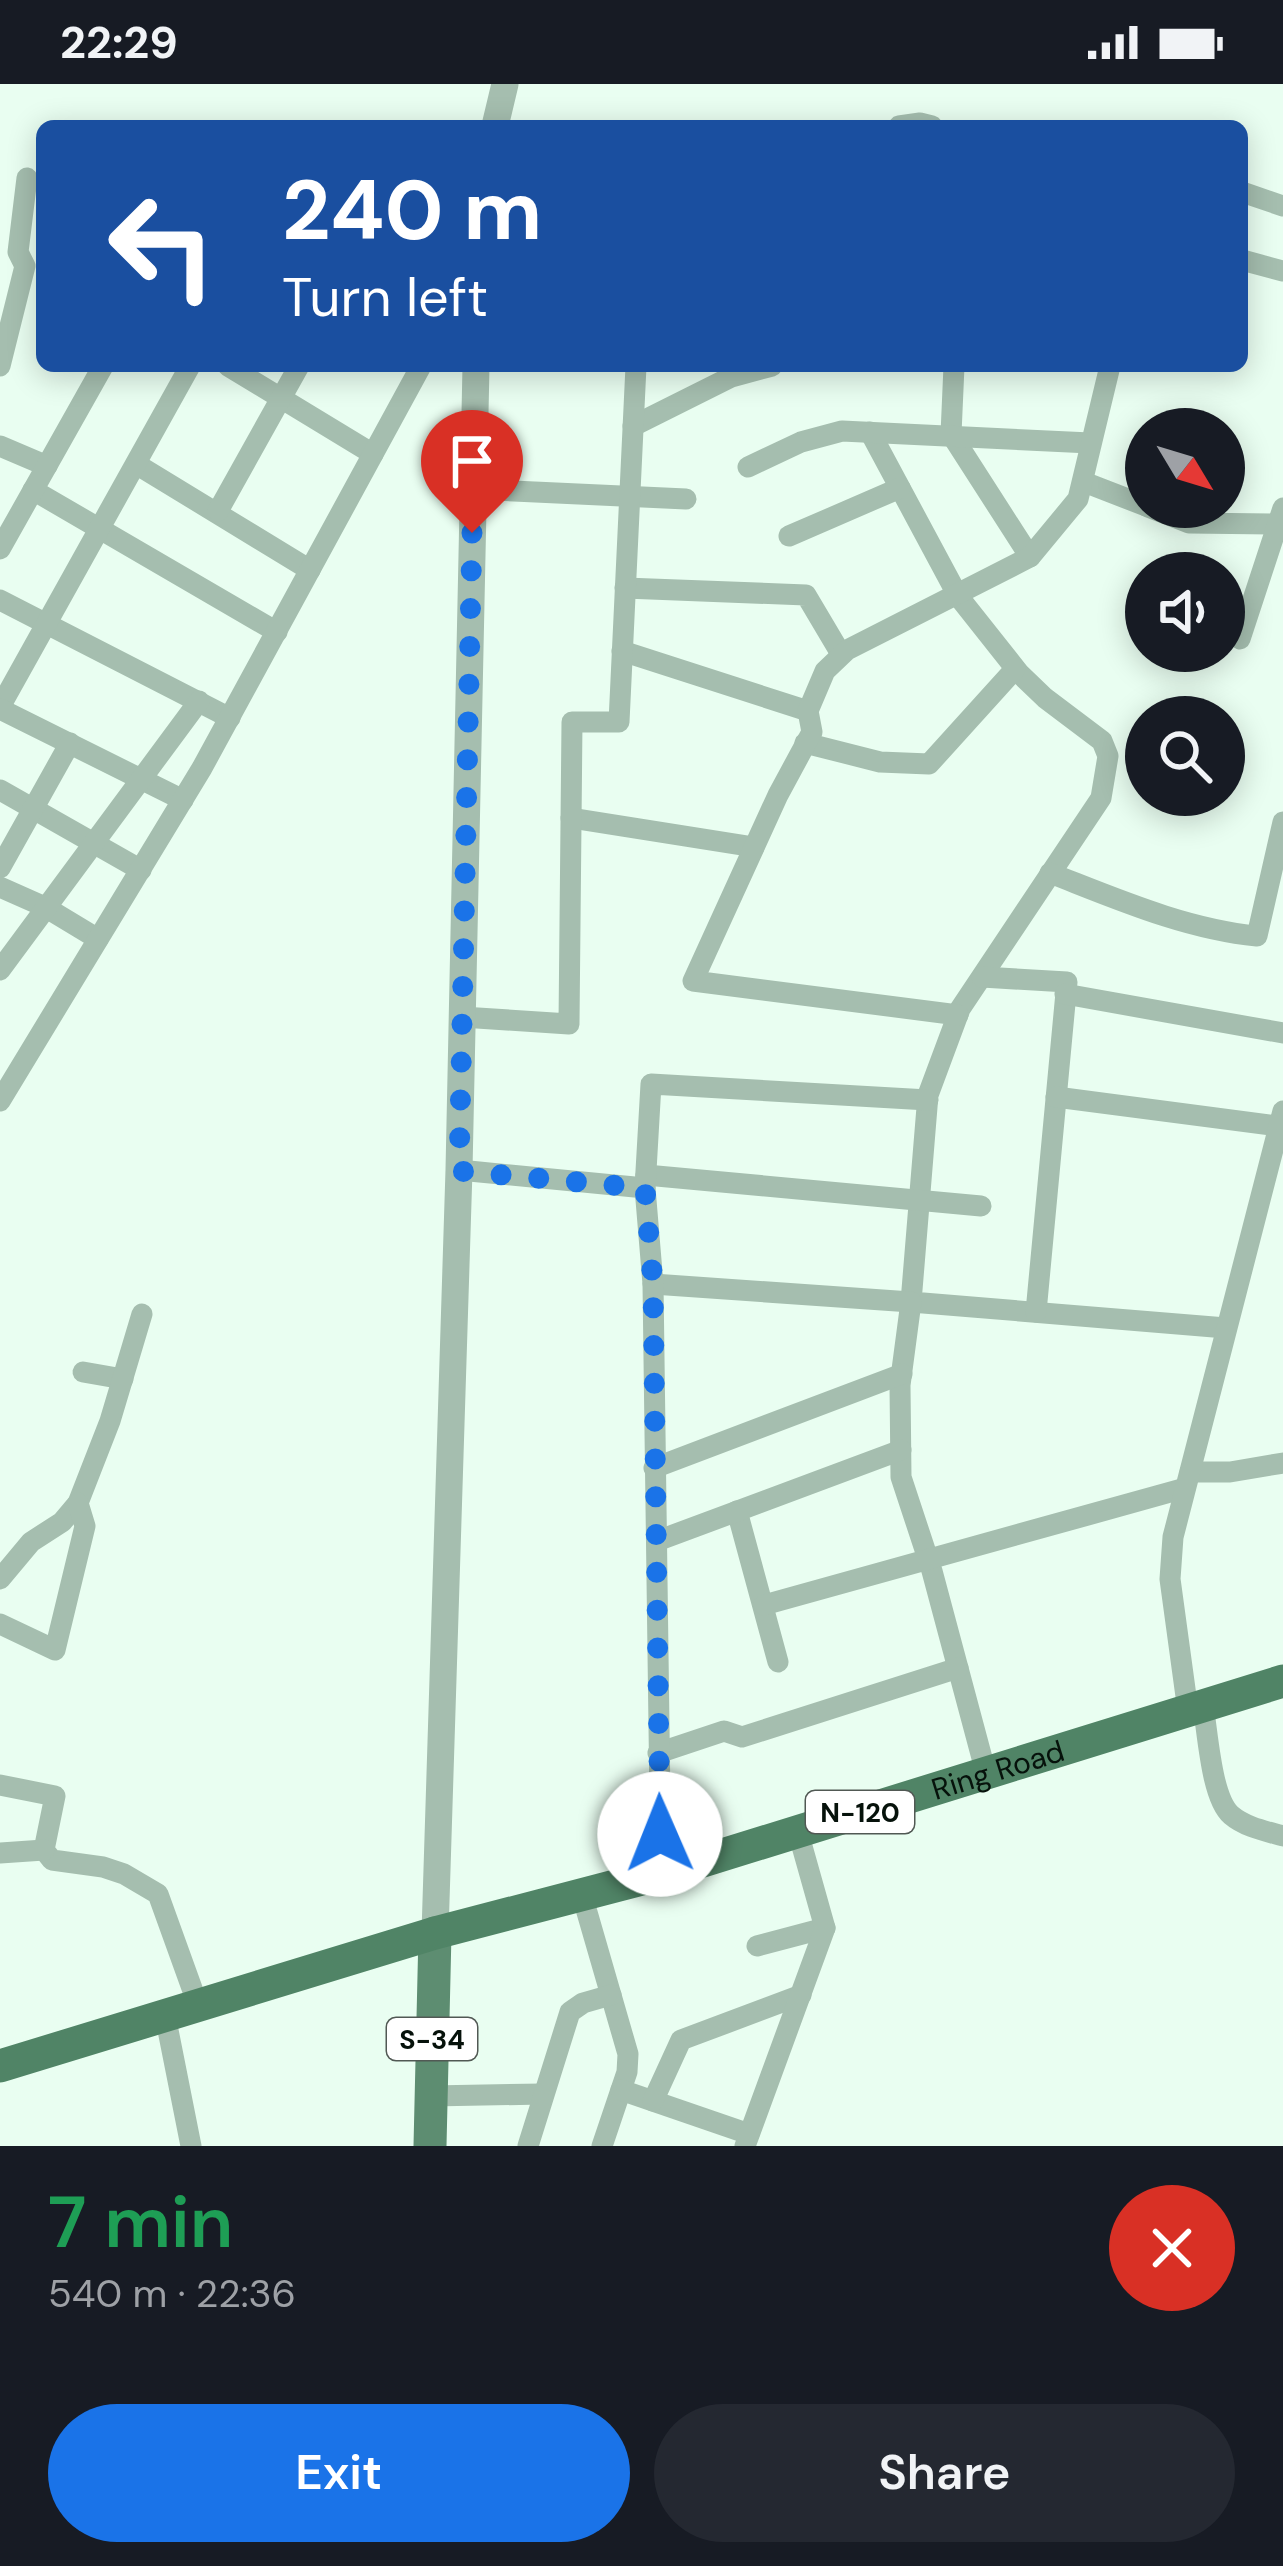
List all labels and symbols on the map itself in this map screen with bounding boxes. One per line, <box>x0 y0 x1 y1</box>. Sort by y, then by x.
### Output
north arrow <box>1125 408 1245 528</box>
pin <box>421 410 523 533</box>
street label: Ring Road <box>927 1731 1069 1808</box>
position arrow <box>597 1771 723 1897</box>
road number: N-120 <box>806 1791 914 1833</box>
road number: S-34 <box>387 2018 477 2060</box>

